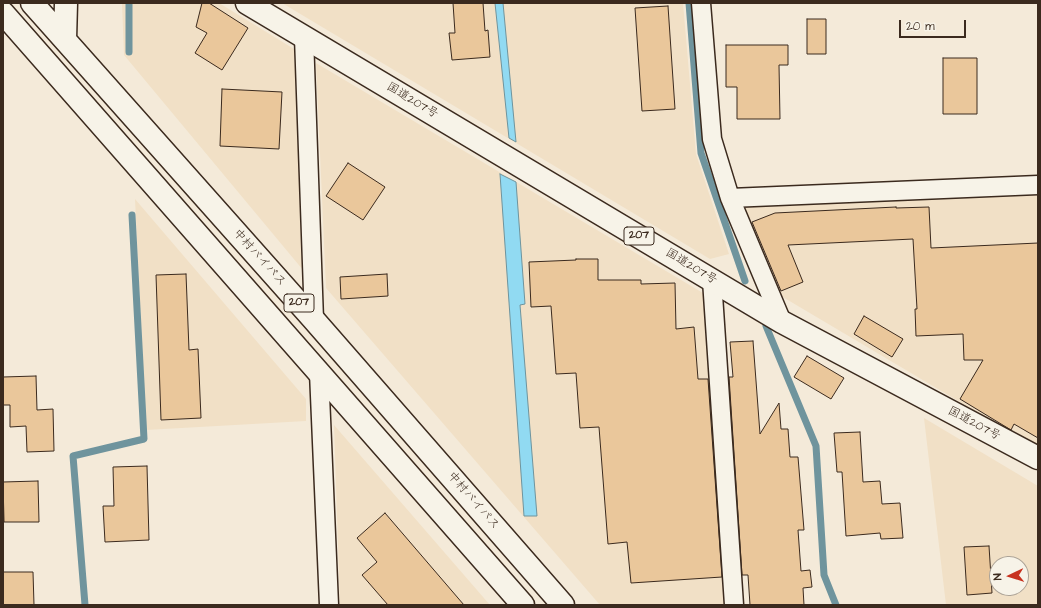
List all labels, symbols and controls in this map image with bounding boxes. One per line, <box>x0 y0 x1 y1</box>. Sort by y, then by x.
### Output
scale bar <box>901 12 968 38</box>
text: 20 m <box>906 18 935 35</box>
street label: 国道207号 <box>384 80 440 122</box>
street label: 中村バイパス <box>230 226 288 290</box>
road number: 207 <box>624 227 654 245</box>
street label: 国道207号 <box>663 246 719 288</box>
road number: 207 <box>284 294 314 312</box>
street label: 国道207号 <box>945 404 1003 444</box>
street label: 中村バイパス <box>444 469 502 533</box>
north arrow <box>989 556 1029 596</box>
text: N <box>990 573 1005 581</box>

